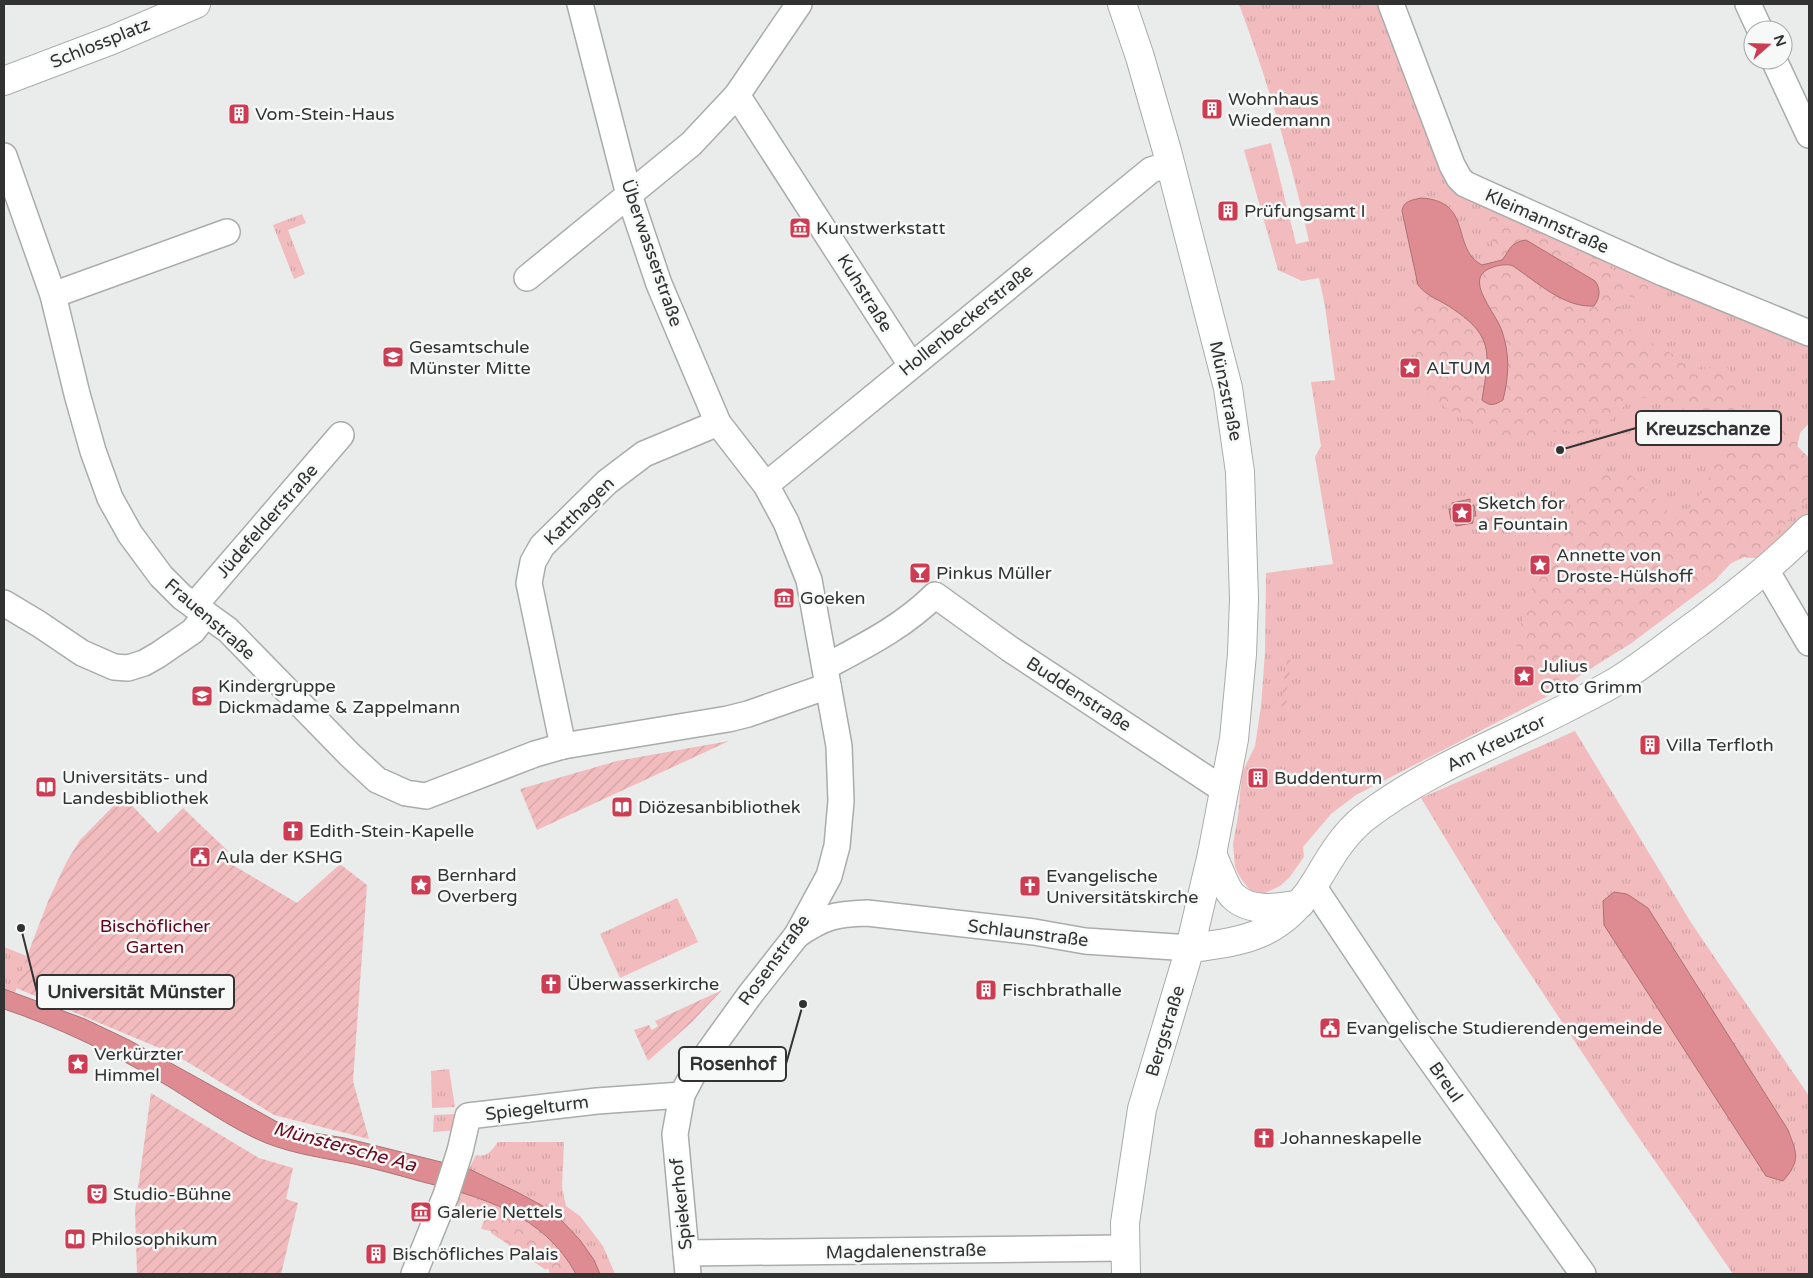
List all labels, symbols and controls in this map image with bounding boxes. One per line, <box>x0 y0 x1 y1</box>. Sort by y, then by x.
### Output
street label: Schlossplatz <box>47 13 153 73</box>
north arrow <box>1743 20 1793 70</box>
text: N <box>1770 33 1790 49</box>
place label: Wohnhaus Wiedemann <box>1228 88 1331 131</box>
building icon: Wohnhaus Wiedemann <box>1200 97 1224 121</box>
building icon: Vom-Stein-Haus <box>227 102 251 126</box>
place label: Vom-Stein-Haus <box>255 103 395 125</box>
street label: Überwasserstraße <box>617 177 687 329</box>
street label: Kleimannstraße <box>1482 184 1612 258</box>
building icon: Prüfungsamt I <box>1216 199 1240 223</box>
place label: Prüfungsamt I <box>1244 200 1366 222</box>
museum icon: Kunstwerkstatt <box>788 216 812 240</box>
place label: Kunstwerkstatt <box>816 217 945 239</box>
street label: Kuhstraße <box>832 250 898 336</box>
street label: Hollenbeckerstraße <box>895 259 1037 381</box>
place label: Gesamtschule Münster Mitte <box>409 336 531 379</box>
street label: Münzstraße <box>1205 339 1247 443</box>
school or university icon: Gesamtschule Münster Mitte <box>381 345 405 369</box>
place icon: ALTUM <box>1398 356 1422 380</box>
place label: ALTUM <box>1426 357 1491 379</box>
callout: Kreuzschanze <box>1636 411 1781 445</box>
text: Kreuzschanze <box>1646 418 1771 440</box>
street label: Jüdefelderstraße <box>211 459 323 583</box>
street label: Katthagen <box>539 472 619 550</box>
place label: Sketch for a Fountain <box>1478 492 1568 535</box>
place icon: Sketch for a Fountain <box>1450 501 1474 525</box>
place label: Annette von Droste-Hülshoff <box>1556 544 1693 587</box>
place icon: Annette von Droste-Hülshoff <box>1528 553 1552 577</box>
bar icon: Pinkus Müller <box>908 561 932 585</box>
place label: Pinkus Müller <box>936 562 1052 584</box>
street label: Frauenstraße <box>160 574 260 664</box>
museum icon: Goeken <box>772 586 796 610</box>
place label: Goeken <box>800 587 866 609</box>
street label: Buddenstraße <box>1022 652 1136 736</box>
place label: Julius Otto Grimm <box>1540 655 1642 698</box>
place icon: Julius Otto Grimm <box>1512 664 1536 688</box>
place label: Kindergruppe Dickmadame & Zappelmann <box>218 675 460 718</box>
school or university icon: Kindergruppe Dickmadame & Zappelmann <box>190 684 214 708</box>
street label: Am Kreuztor <box>1443 709 1549 777</box>
building icon: Villa Terfloth <box>1638 733 1662 757</box>
place label: Villa Terfloth <box>1666 734 1774 756</box>
place label: Universitäts- und Landesbibliothek <box>62 766 209 809</box>
building icon: Buddenturm <box>1246 766 1270 790</box>
place label: Buddenturm <box>1274 767 1382 789</box>
library icon: Universitäts- und Landesbibliothek <box>34 775 58 799</box>
library icon: Diözesanbibliothek <box>610 795 634 819</box>
place label: Diözesanbibliothek <box>638 796 801 818</box>
church icon: Edith-Stein-Kapelle <box>281 819 305 843</box>
place label: Edith-Stein-Kapelle <box>309 820 474 842</box>
public building icon: Aula der KSHG <box>188 845 212 869</box>
place label: Aula der KSHG <box>216 846 343 868</box>
place label: Bernhard Overberg <box>437 864 518 907</box>
place label: Evangelische Universitätskirche <box>1046 865 1198 908</box>
place icon: Bernhard Overberg <box>409 873 433 897</box>
church icon: Evangelische Universitätskirche <box>1018 874 1042 898</box>
street label: Rosenstraße <box>734 910 814 1010</box>
park label: Bischöflicher Garten <box>100 915 210 958</box>
street label: Schlaunstraße <box>966 915 1090 951</box>
church icon: Überwasserkirche <box>539 972 563 996</box>
place label: Überwasserkirche <box>567 973 719 995</box>
callout: Universität Münster <box>37 975 234 1009</box>
building icon: Fischbrathalle <box>974 978 998 1002</box>
place label: Fischbrathalle <box>1002 979 1122 1001</box>
text: Universität Münster <box>47 981 225 1003</box>
street label: Bergstraße <box>1141 983 1189 1079</box>
public building icon: Evangelische Studierendengemeinde <box>1318 1016 1342 1040</box>
place label: Evangelische Studierendengemeinde <box>1346 1017 1662 1039</box>
place label: Verkürzter Himmel <box>94 1043 183 1086</box>
callout: Rosenhof <box>679 1047 786 1081</box>
place icon: Verkürzter Himmel <box>66 1052 90 1076</box>
text: Rosenhof <box>690 1053 777 1075</box>
street label: Breul <box>1424 1057 1468 1107</box>
street label: Spiegelturm <box>484 1091 590 1125</box>
water label: Münstersche Aa <box>271 1117 420 1177</box>
church icon: Johanneskapelle <box>1252 1126 1276 1150</box>
place label: Johanneskapelle <box>1280 1127 1422 1149</box>
street label: Spiekerhof <box>665 1157 697 1251</box>
theatre icon: Studio-Bühne <box>85 1182 109 1206</box>
place label: Studio-Bühne <box>113 1183 231 1205</box>
museum icon: Galerie Nettels <box>409 1200 433 1224</box>
place label: Galerie Nettels <box>437 1201 563 1223</box>
library icon: Philosophikum <box>63 1227 87 1251</box>
place label: Philosophikum <box>91 1228 218 1250</box>
street label: Magdalenenstraße <box>825 1239 987 1263</box>
building icon: Bischöfliches Palais <box>364 1242 388 1266</box>
place label: Bischöfliches Palais <box>392 1243 558 1265</box>

